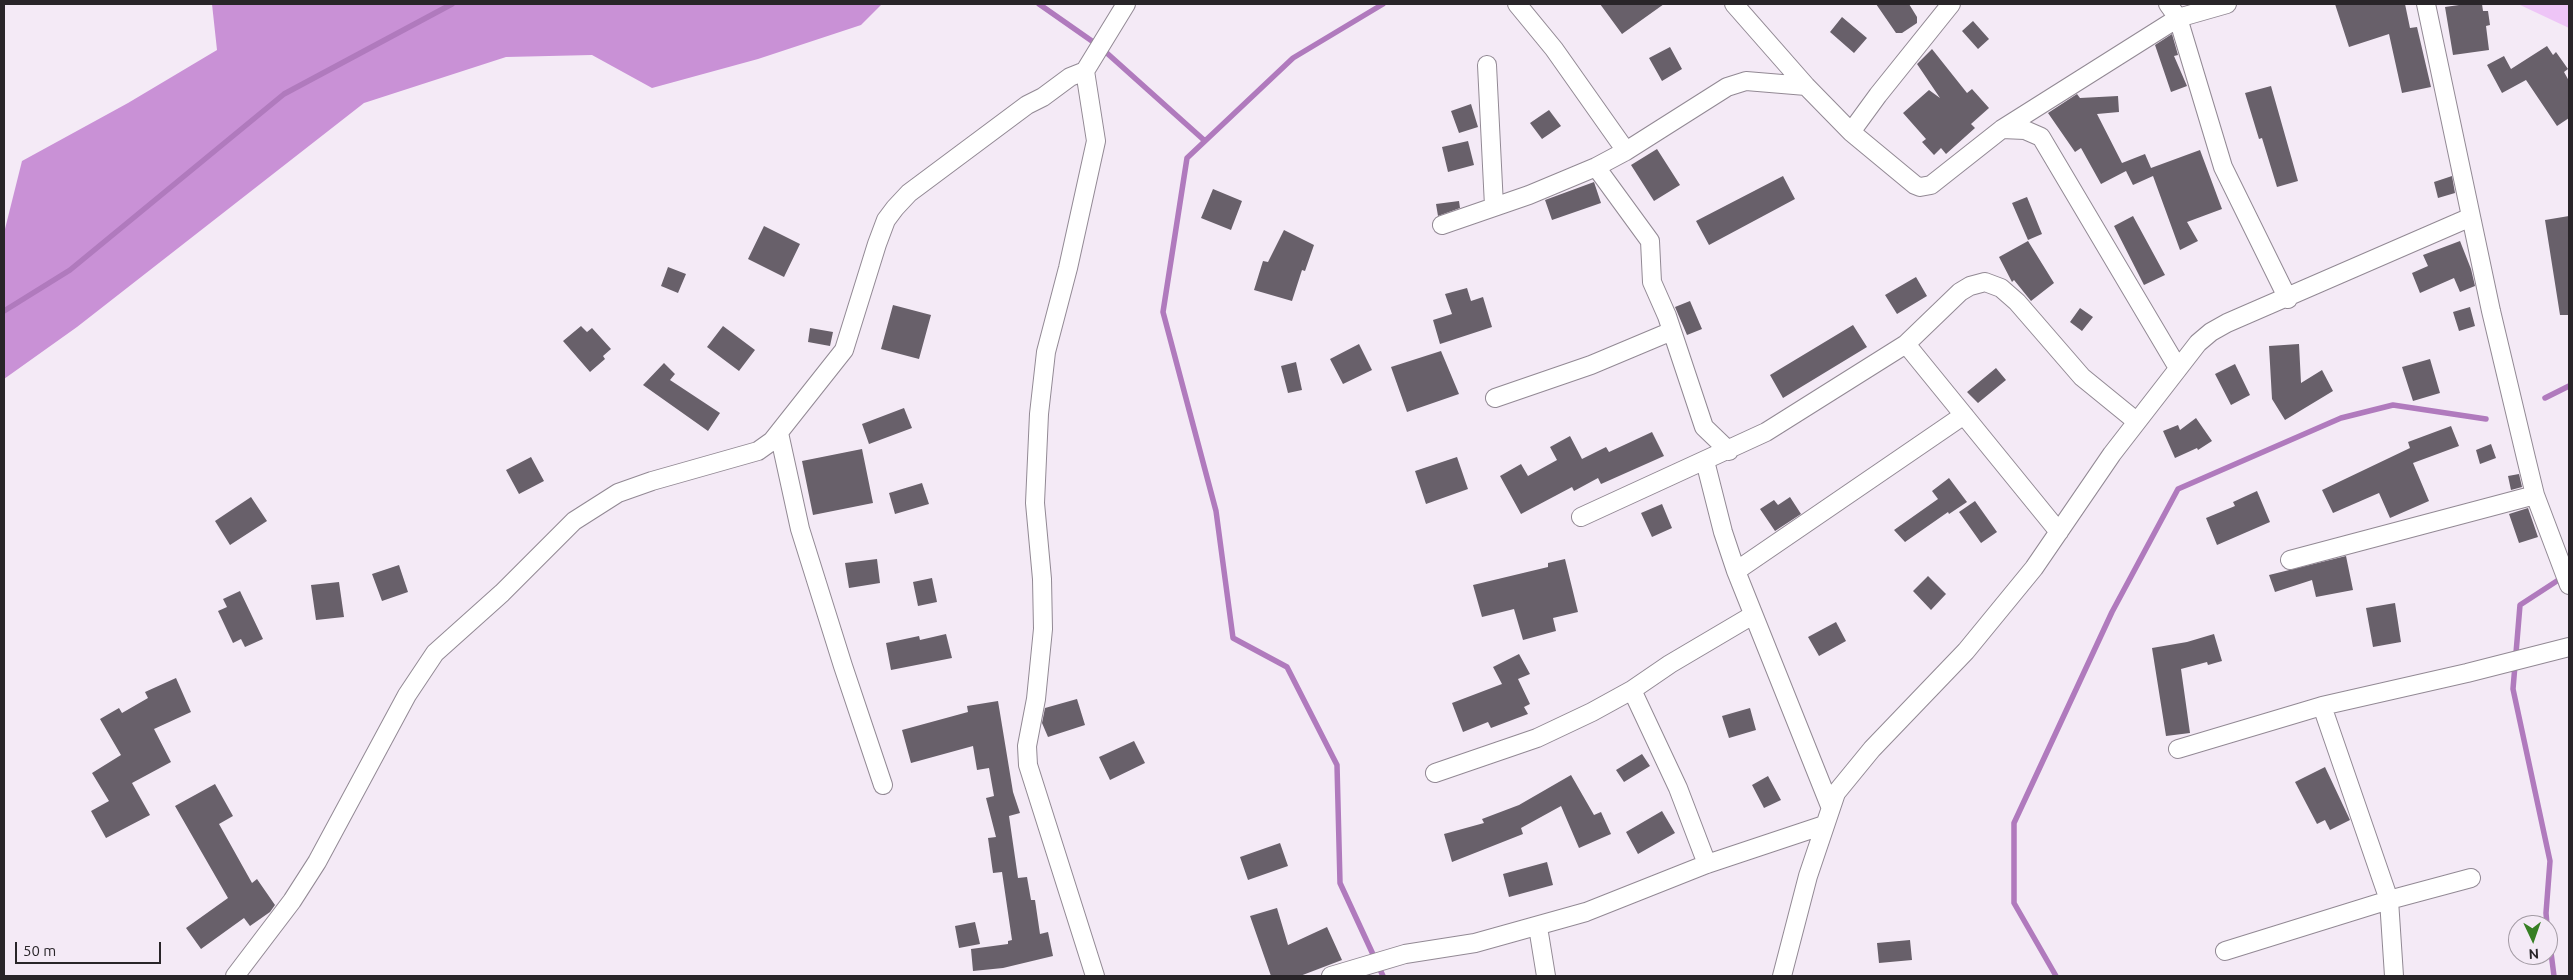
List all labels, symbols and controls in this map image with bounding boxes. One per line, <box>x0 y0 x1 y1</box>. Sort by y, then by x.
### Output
north arrow <box>2508 915 2558 965</box>
scale bar <box>18 932 164 964</box>
text: 50 m <box>23 942 56 959</box>
text: N <box>2528 946 2539 962</box>

